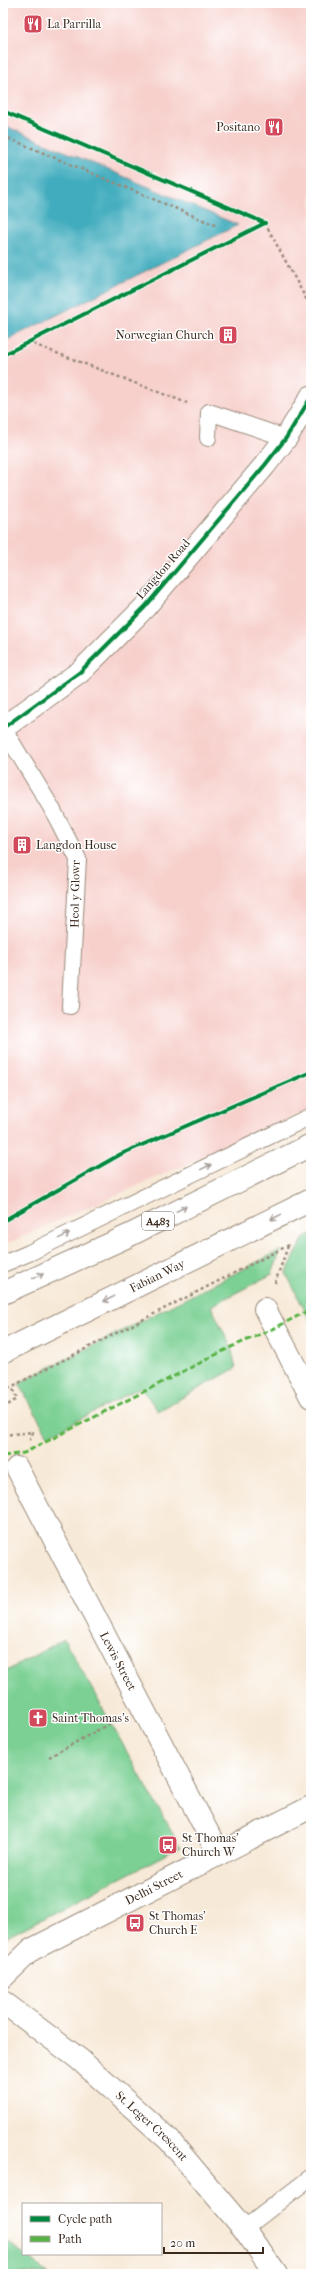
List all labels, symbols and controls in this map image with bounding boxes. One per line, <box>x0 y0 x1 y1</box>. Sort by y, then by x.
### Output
restaurant icon: La Parrilla <box>22 13 44 35</box>
place label: La Parrilla <box>47 17 101 31</box>
restaurant icon: Positano <box>263 116 285 138</box>
place label: Positano <box>216 120 260 134</box>
building icon: Norwegian Church <box>217 324 239 346</box>
place label: Norwegian Church <box>116 328 214 342</box>
street label: Langdon Road <box>133 536 193 602</box>
building icon: Langdon House <box>11 834 33 856</box>
place label: Langdon House <box>36 838 117 852</box>
street label: Heol y Glowr <box>67 859 83 928</box>
one-way arrow <box>200 1163 212 1171</box>
one-way arrow <box>175 1205 187 1212</box>
road number: A483 <box>142 1212 174 1230</box>
one-way arrow <box>270 1214 282 1221</box>
one-way arrow <box>58 1232 70 1239</box>
street label: Fabian Way <box>127 1256 188 1295</box>
one-way arrow <box>32 1272 44 1279</box>
one-way arrow <box>103 1296 115 1303</box>
street label: Lewis Street <box>97 1629 140 1694</box>
church icon: Saint Thomas's <box>27 1707 49 1729</box>
place label: Saint Thomas's <box>52 1711 130 1725</box>
place label: St Thomas' Church W <box>182 1831 239 1859</box>
bus stop icon: St Thomas' Church W <box>157 1834 179 1856</box>
street label: Delhi Street <box>123 1866 186 1908</box>
place label: St Thomas' Church E <box>149 1909 206 1937</box>
bus stop icon: St Thomas' Church E <box>124 1912 146 1934</box>
street label: St. Leger Crescent <box>113 2088 191 2164</box>
legend <box>22 2203 162 2255</box>
text: Cycle path <box>58 2212 113 2226</box>
scale bar <box>164 2229 263 2255</box>
text: Path <box>58 2232 82 2246</box>
text: 20 m <box>170 2236 195 2250</box>

